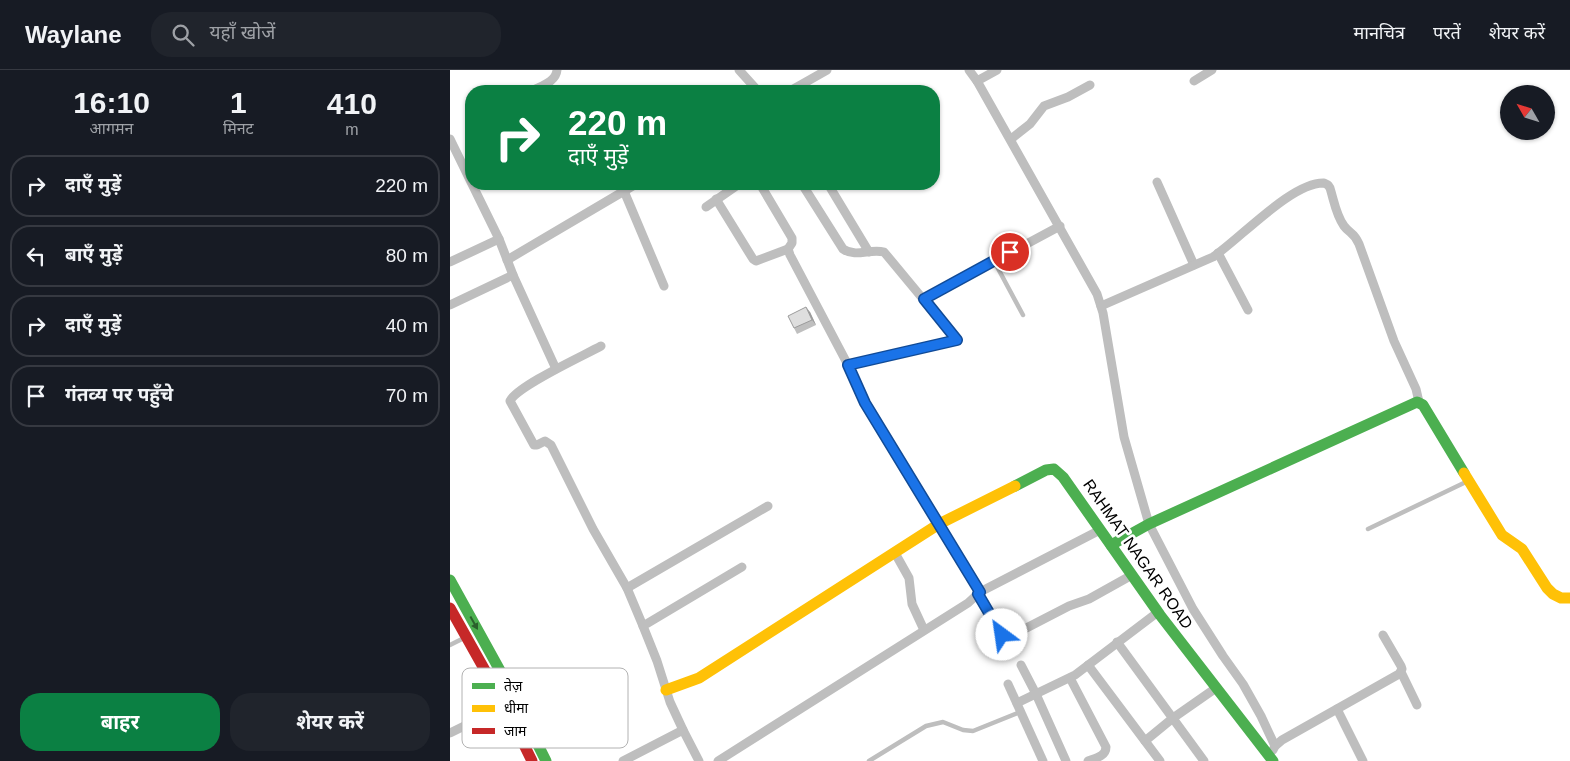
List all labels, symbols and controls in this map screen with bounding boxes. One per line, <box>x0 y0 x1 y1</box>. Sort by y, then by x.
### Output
search box <box>151 12 501 57</box>
text: Waylane <box>25 21 121 48</box>
icon: search <box>169 21 197 49</box>
text: यहाँ खोजें <box>209 22 275 43</box>
text: मानचित्र <box>1353 23 1405 43</box>
text: परतें <box>1433 23 1461 43</box>
text: शेयर करें <box>1489 23 1545 43</box>
north arrow <box>1500 85 1555 140</box>
map controls <box>1500 85 1555 140</box>
text: 16:10 <box>73 86 150 119</box>
text: 1 <box>230 86 247 119</box>
text: 410 <box>327 87 377 120</box>
text: 220 m <box>568 103 667 142</box>
icon: right <box>485 105 550 170</box>
text: आगमन <box>90 120 133 137</box>
text: मिनट <box>223 120 254 137</box>
text: m <box>345 121 358 138</box>
text: दाएँ मुड़ें <box>568 144 629 169</box>
icon: right <box>22 172 50 200</box>
text: दाएँ मुड़ें <box>65 174 121 195</box>
text: 220 m <box>375 175 428 196</box>
pin <box>989 231 1031 273</box>
icon: arrive <box>996 238 1024 266</box>
icon: left <box>22 242 50 270</box>
text: बाएँ मुड़ें <box>65 244 122 265</box>
text: 80 m <box>386 245 428 266</box>
icon: right <box>22 312 50 340</box>
text: दाएँ मुड़ें <box>65 314 121 335</box>
text: 40 m <box>386 315 428 336</box>
icon: arrive <box>22 382 50 410</box>
text: गंतव्य पर पहुँचे <box>65 384 173 405</box>
text: 70 m <box>386 385 428 406</box>
street label: RAHMAT NAGAR ROAD <box>1080 476 1196 632</box>
position arrow <box>975 608 1027 660</box>
one-way arrow <box>470 616 478 630</box>
legend <box>462 668 628 748</box>
text: तेज़ <box>504 677 523 694</box>
button: बाहर <box>20 693 220 751</box>
button: शेयर करें <box>230 693 430 751</box>
text: धीमा <box>504 700 529 716</box>
text: जाम <box>504 723 527 739</box>

